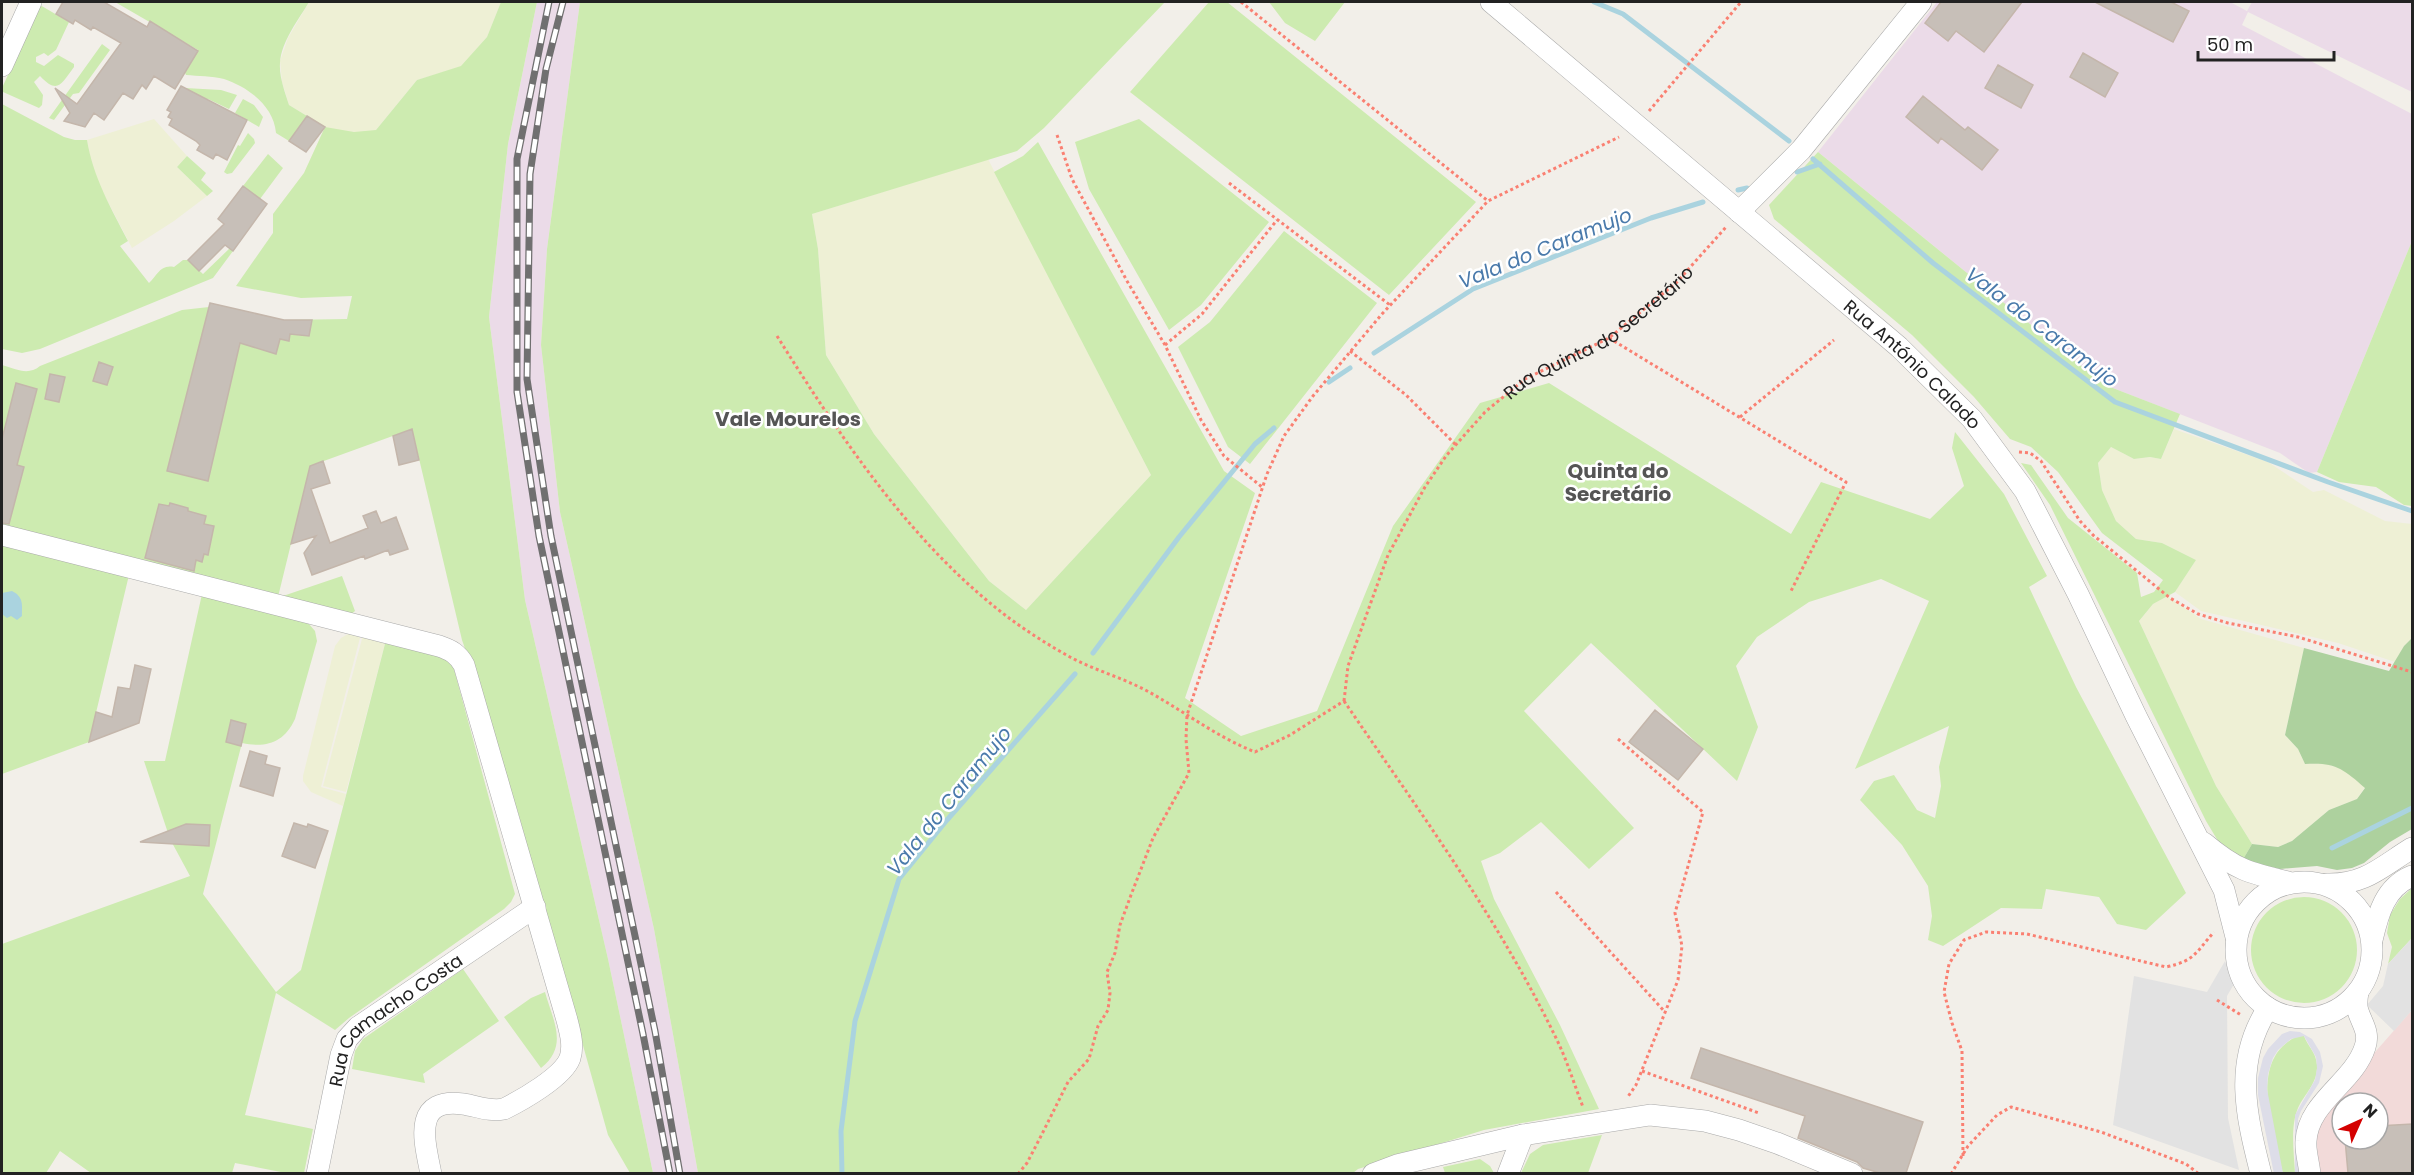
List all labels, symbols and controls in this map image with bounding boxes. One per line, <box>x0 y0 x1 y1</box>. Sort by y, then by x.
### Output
scale bar <box>2198 24 2334 62</box>
text: 50 m <box>2207 32 2253 57</box>
water label: Vala do Caramujo <box>1454 200 1636 296</box>
street label: Rua Quinta do Secretário <box>1498 260 1699 405</box>
water label: Vala do Caramujo <box>1960 260 2124 394</box>
street label: Rua António Calado <box>1839 293 1987 434</box>
district label: Vale Mourelos <box>715 405 861 433</box>
district label: Quinta do Secretário <box>1565 457 1672 508</box>
water label: Vala do Caramujo <box>880 720 1018 882</box>
street label: Rua Camacho Costa <box>322 947 467 1089</box>
north arrow <box>2330 1091 2390 1151</box>
text: N <box>2358 1098 2383 1123</box>

